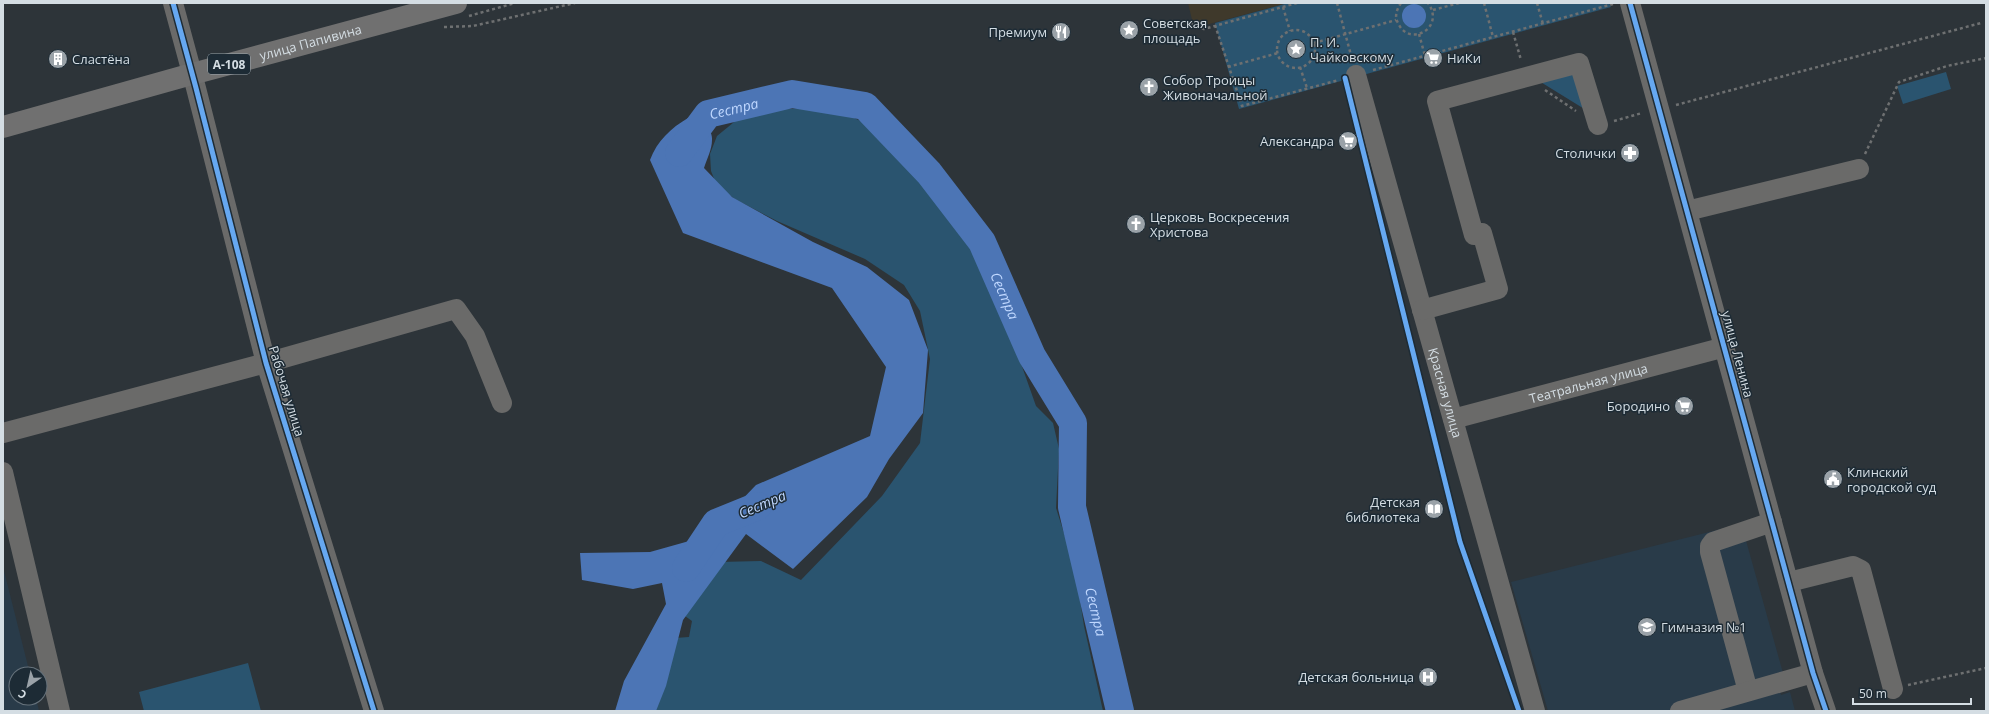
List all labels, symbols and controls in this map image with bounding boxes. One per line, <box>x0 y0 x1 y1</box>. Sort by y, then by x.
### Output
place label: Советская площадь <box>1143 14 1207 47</box>
place icon: Советская площадь <box>1118 19 1140 41</box>
street label: улица Папивина <box>257 20 364 64</box>
restaurant icon: Премиум <box>1050 21 1072 43</box>
place label: Премиум <box>988 23 1047 41</box>
place label: П. И. Чайковскому <box>1310 33 1394 66</box>
place icon: П. И. Чайковскому <box>1285 38 1307 60</box>
supermarket icon: НиКи <box>1422 47 1444 69</box>
building icon: Сластёна <box>47 48 69 70</box>
place label: НиКи <box>1447 49 1481 67</box>
place label: Сластёна <box>72 50 130 68</box>
road number: А-108 <box>208 54 250 74</box>
place label: Собор Троицы Живоначальной <box>1163 71 1267 104</box>
church icon: Собор Троицы Живоначальной <box>1138 76 1160 98</box>
water label: Сестра <box>707 93 760 123</box>
supermarket icon: Александра <box>1337 130 1359 152</box>
place label: Александра <box>1260 132 1334 150</box>
pharmacy icon: Столички <box>1619 142 1641 164</box>
place label: Столички <box>1555 144 1616 162</box>
place label: Церковь Воскресения Христова <box>1150 208 1290 241</box>
church icon: Церковь Воскресения Христова <box>1125 213 1147 235</box>
water label: Сестра <box>987 269 1024 322</box>
street label: улица Ленина <box>1718 309 1758 399</box>
street label: Рабочая улица <box>265 343 309 439</box>
street label: Красная улица <box>1424 345 1467 440</box>
street label: Театральная улица <box>1527 359 1650 407</box>
supermarket icon: Бородино <box>1673 395 1695 417</box>
place label: Бородино <box>1607 397 1670 415</box>
place label: Клинский городской суд <box>1847 463 1937 496</box>
public building icon: Клинский городской суд <box>1822 468 1844 490</box>
water label: Сестра <box>735 486 789 522</box>
place label: Детская библиотека <box>1345 493 1420 526</box>
library icon: Детская библиотека <box>1423 498 1445 520</box>
water label: Сестра <box>1082 585 1112 638</box>
school or university icon: Гимназия №1 <box>1636 616 1658 638</box>
place label: Гимназия №1 <box>1661 618 1747 636</box>
north arrow <box>8 666 48 706</box>
hospital icon: Детская больница <box>1417 666 1439 688</box>
place label: Детская больница <box>1298 668 1414 686</box>
scale bar <box>1853 680 1971 706</box>
text: 50 m <box>1859 685 1887 702</box>
text: С <box>15 687 29 703</box>

